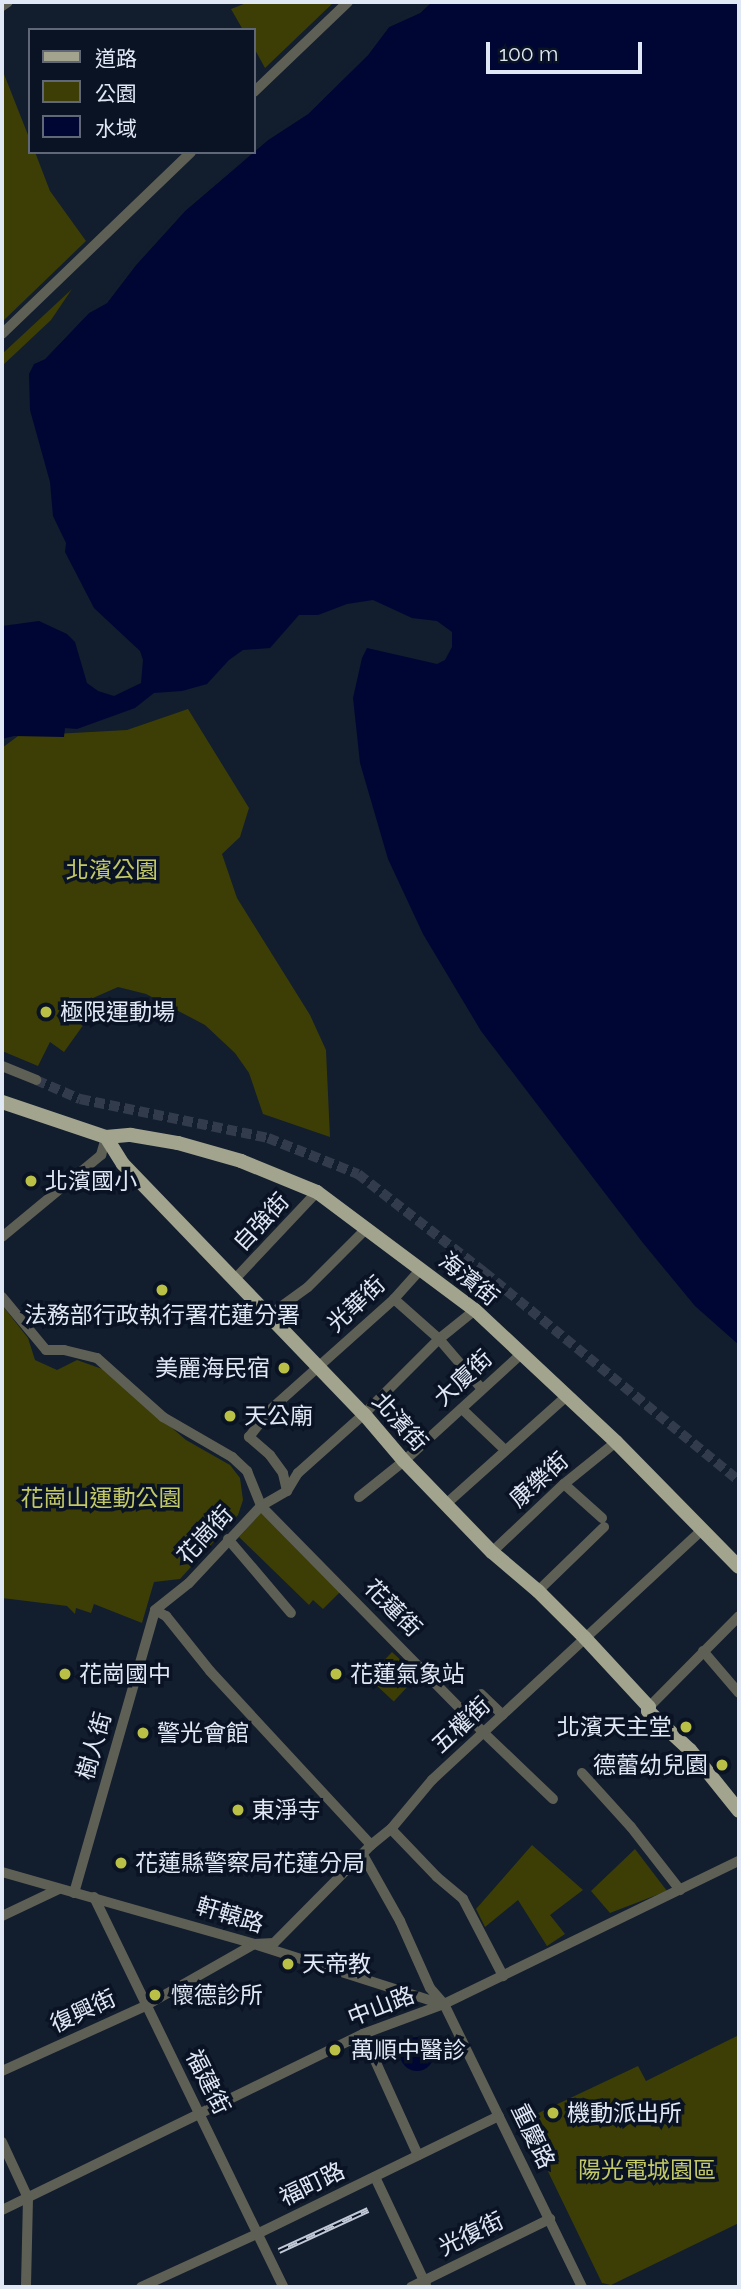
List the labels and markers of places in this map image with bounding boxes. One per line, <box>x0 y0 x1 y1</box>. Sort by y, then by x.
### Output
place label: 極限運動場 <box>60 998 175 1026</box>
marker: 極限運動場 <box>38 1004 54 1020</box>
place label: 北濱國小 <box>45 1167 137 1195</box>
marker: 北濱國小 <box>23 1173 39 1189</box>
marker: 法務部行政執行署花蓮分署 <box>154 1282 170 1298</box>
place label: 法務部行政執行署花蓮分署 <box>24 1301 300 1329</box>
place label: 美麗海民宿 <box>155 1354 270 1382</box>
marker: 美麗海民宿 <box>276 1360 292 1376</box>
place label: 天公廟 <box>244 1402 313 1430</box>
marker: 天公廟 <box>222 1408 238 1424</box>
place label: 花崗國中 <box>79 1660 171 1688</box>
place label: 花蓮氣象站 <box>350 1660 465 1688</box>
marker: 花崗國中 <box>57 1666 73 1682</box>
marker: 花蓮氣象站 <box>328 1666 344 1682</box>
place label: 北濱天主堂 <box>557 1713 672 1741</box>
place label: 警光會館 <box>157 1719 249 1747</box>
marker: 北濱天主堂 <box>678 1719 694 1735</box>
marker: 警光會館 <box>135 1725 151 1741</box>
place label: 德蕾幼兒園 <box>593 1751 708 1779</box>
marker: 德蕾幼兒園 <box>714 1757 730 1773</box>
place label: 東淨寺 <box>252 1796 321 1824</box>
marker: 東淨寺 <box>230 1802 246 1818</box>
place label: 花蓮縣警察局花蓮分局 <box>135 1849 365 1877</box>
marker: 花蓮縣警察局花蓮分局 <box>113 1855 129 1871</box>
place label: 天帝教 <box>302 1950 371 1978</box>
marker: 天帝教 <box>280 1956 296 1972</box>
place label: 懷德診所 <box>171 1981 263 2009</box>
marker: 懷德診所 <box>145 1985 165 2005</box>
place label: 萬順中醫診 <box>351 2036 466 2064</box>
marker: 萬順中醫診 <box>325 2040 345 2060</box>
place label: 機動派出所 <box>567 2099 682 2127</box>
marker: 機動派出所 <box>545 2105 561 2121</box>

